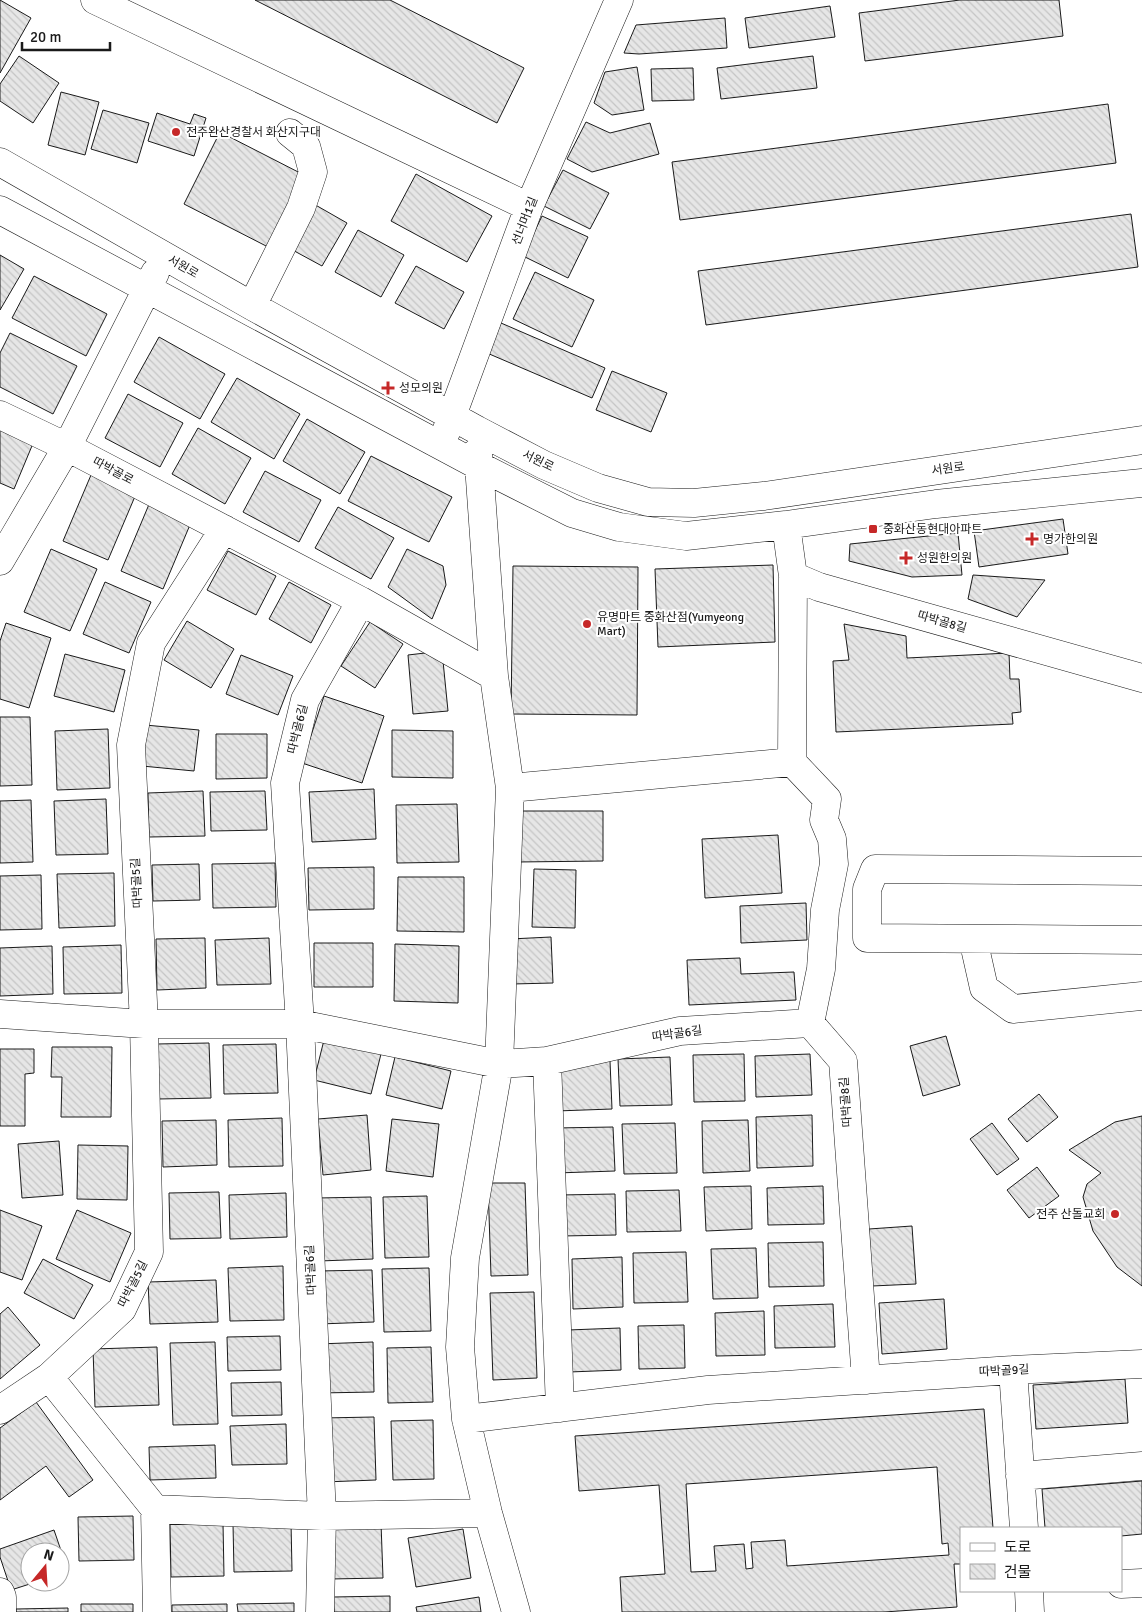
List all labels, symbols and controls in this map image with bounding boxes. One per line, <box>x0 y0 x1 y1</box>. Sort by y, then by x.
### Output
scale bar <box>22 20 110 52</box>
text: 20 m <box>30 28 61 46</box>
place label: 전주완산경찰서 화산지구대 <box>186 125 321 140</box>
marker: 전주완산경찰서 화산지구대 <box>170 126 182 138</box>
street label: 선너머1길 <box>509 195 541 247</box>
street label: 서원로 <box>165 252 201 282</box>
marker: 성모의원 <box>381 381 395 395</box>
place label: 성모의원 <box>399 381 443 396</box>
street label: 서원로 <box>520 447 556 475</box>
street label: 따박골로 <box>90 454 136 488</box>
street label: 서원로 <box>931 459 965 479</box>
place label: 중화산동현대아파트 <box>883 522 982 537</box>
marker: 중화산동현대아파트 <box>867 523 879 535</box>
marker: 명가한의원 <box>1025 532 1039 546</box>
place label: 명가한의원 <box>1043 532 1098 547</box>
marker: 성원한의원 <box>899 551 913 565</box>
place label: 성원한의원 <box>917 551 972 566</box>
street label: 따박골8길 <box>916 608 968 636</box>
place label: 유명마트 중화산점(Yumyeong Mart) <box>597 610 744 639</box>
marker: 유명마트 중화산점(Yumyeong Mart) <box>581 618 593 630</box>
street label: 따박골6길 <box>285 703 311 755</box>
street label: 따박골5길 <box>128 857 146 909</box>
street label: 따박골6길 <box>651 1023 703 1045</box>
street label: 따박골8길 <box>837 1076 855 1128</box>
place label: 전주 산돌교회 <box>1036 1207 1105 1222</box>
marker: 전주 산돌교회 <box>1109 1208 1121 1220</box>
street label: 따박골6길 <box>302 1244 320 1296</box>
street label: 따박골5길 <box>115 1258 151 1310</box>
street label: 따박골9길 <box>978 1362 1030 1380</box>
legend <box>960 1527 1122 1592</box>
text: 도로 <box>1004 1538 1032 1556</box>
north arrow <box>20 1542 70 1592</box>
text: N <box>42 1546 56 1565</box>
text: 건물 <box>1004 1563 1032 1581</box>

